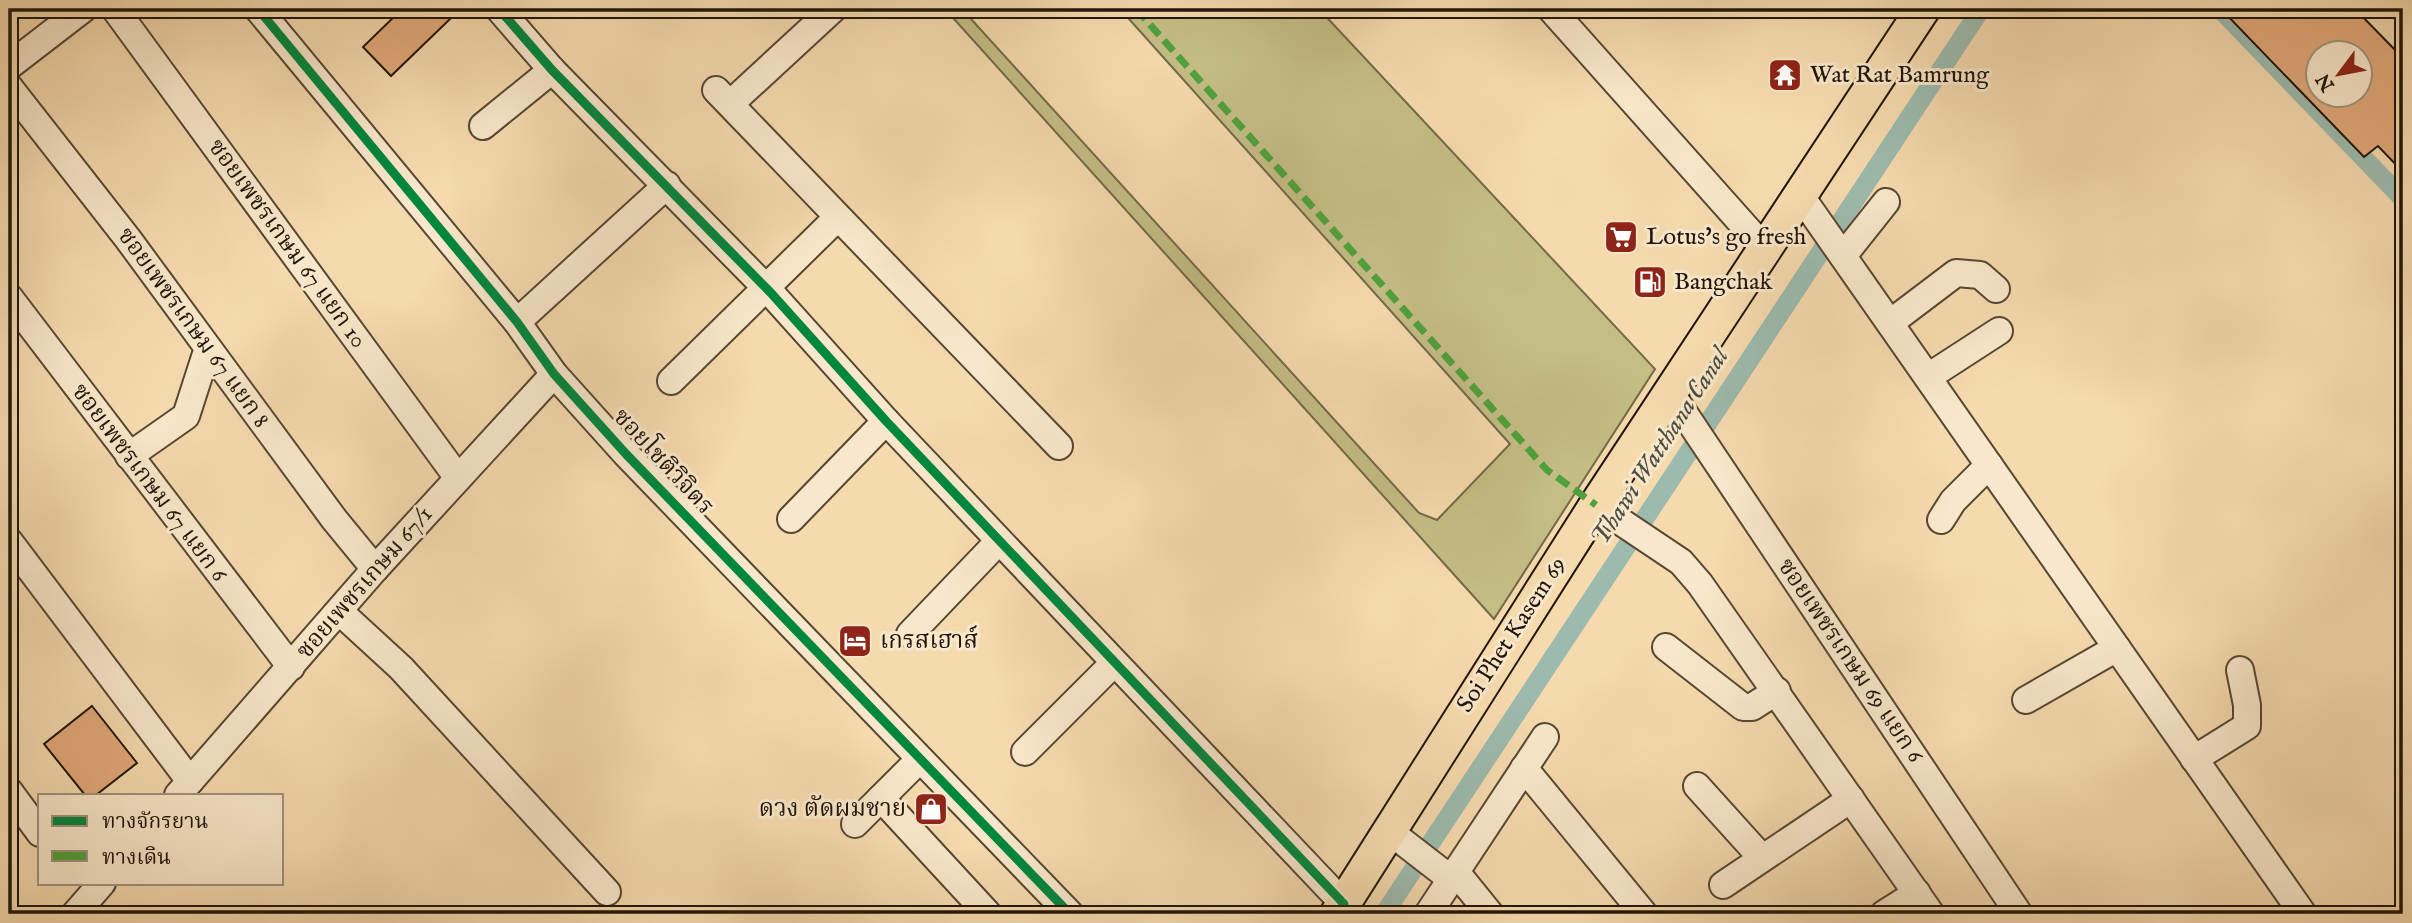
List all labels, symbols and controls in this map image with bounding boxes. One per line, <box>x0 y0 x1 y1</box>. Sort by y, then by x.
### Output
north arrow <box>2304 38 2374 108</box>
temple icon: Wat Rat Bamrung <box>1766 56 1804 94</box>
place label: Wat Rat Bamrung <box>1810 60 1990 91</box>
text: N <box>2311 68 2341 96</box>
street label: ซอยเพชรเกษม 67 แยก 10 <box>201 133 373 355</box>
supermarket icon: Lotus's go fresh <box>1602 218 1640 256</box>
street label: ซอยเพชรเกษม 67 แยก 8 <box>110 222 276 434</box>
place label: Lotus's go fresh <box>1646 222 1807 253</box>
fuel station icon: Bangchak <box>1631 263 1669 301</box>
place label: Bangchak <box>1674 267 1773 298</box>
water label: Thawi Watthana Canal <box>1584 340 1737 552</box>
street label: ซอยเพชรเกษม 67 แยก 6 <box>64 377 234 589</box>
street label: ซอยโชติวิจิตร <box>606 399 723 522</box>
street label: ซอยเพชรเกษม 67/1 <box>290 500 440 666</box>
street label: Soi Phet Kasem 69 <box>1450 551 1574 719</box>
street label: ซอยเพชรเกษม 69 แยก 6 <box>1770 553 1931 770</box>
hotel icon: เกรสเฮาส์ <box>836 622 874 660</box>
place label: เกรสเฮาส์ <box>880 624 978 657</box>
shop icon: ดวง ตัดผมชาย <box>912 790 950 828</box>
legend <box>38 794 284 884</box>
place label: ดวง ตัดผมชาย <box>759 794 906 825</box>
text: ทางจักรยาน <box>102 809 209 836</box>
text: ทางเดิน <box>102 845 171 872</box>

